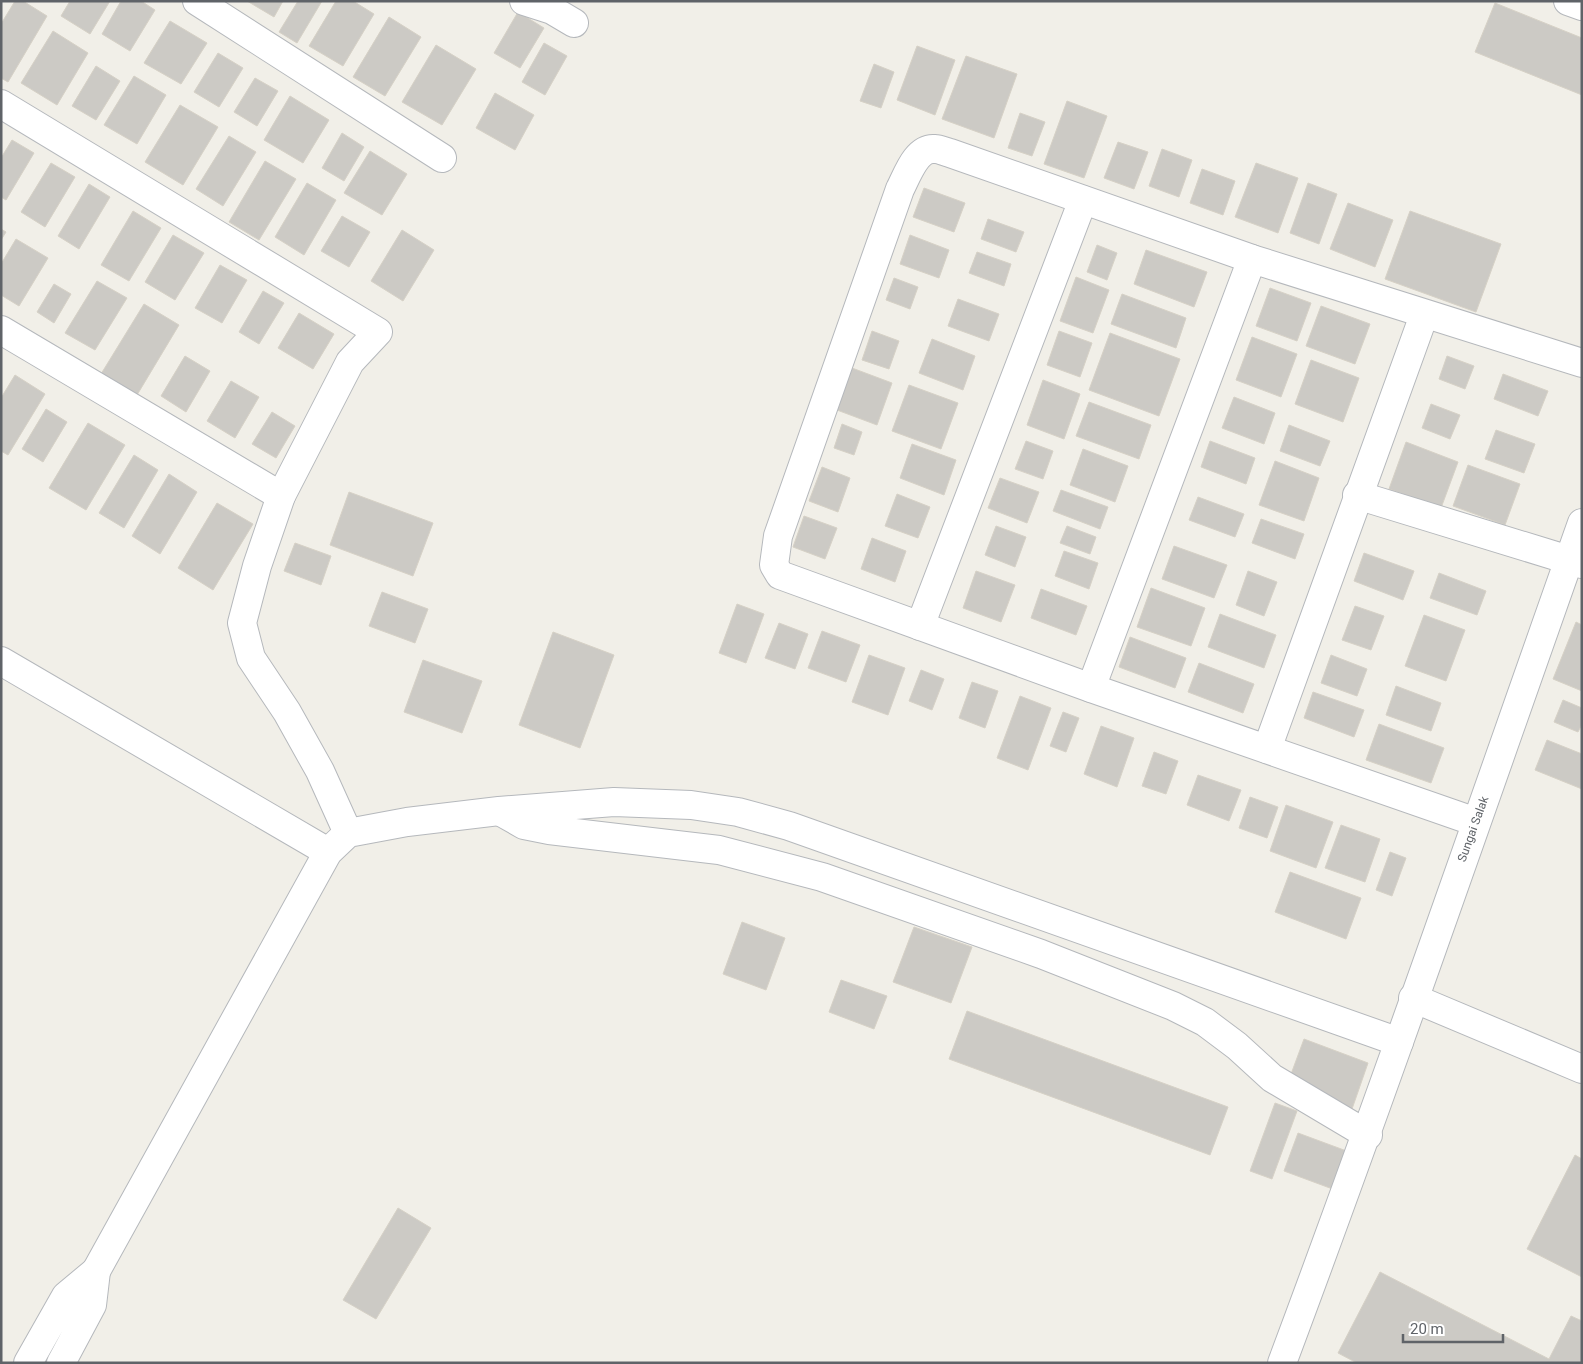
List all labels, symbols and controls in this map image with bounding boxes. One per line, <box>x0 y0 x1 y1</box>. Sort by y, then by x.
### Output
street label: Sungai Salak <box>1455 793 1492 864</box>
scale bar <box>1403 1312 1503 1344</box>
text: 20 m <box>1410 1320 1444 1338</box>

